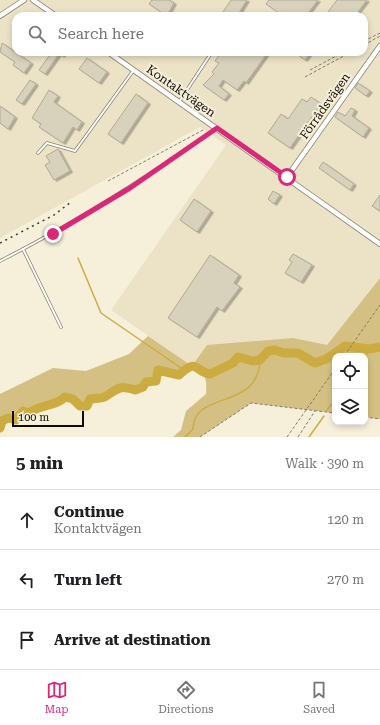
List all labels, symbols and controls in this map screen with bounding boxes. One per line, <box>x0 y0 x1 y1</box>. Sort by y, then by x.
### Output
search box <box>12 12 368 56</box>
icon: search <box>26 23 48 45</box>
text: Search here <box>58 25 144 43</box>
street label: Kontaktvägen <box>144 62 218 120</box>
street label: Förrådsvägen <box>297 70 353 142</box>
route start <box>278 168 296 186</box>
route end <box>44 225 62 243</box>
map controls <box>332 353 368 425</box>
button: locate <box>332 353 368 389</box>
button: layers <box>332 389 368 425</box>
scale bar <box>12 409 84 428</box>
text: 100 m <box>18 411 49 424</box>
text: 5 min <box>16 453 63 473</box>
text: Walk · 390 m <box>285 456 364 471</box>
text: Continue <box>54 503 124 521</box>
icon: ahead <box>16 509 38 531</box>
text: 120 m <box>327 512 364 527</box>
text: Kontaktvägen <box>54 521 142 536</box>
icon: left <box>16 569 38 591</box>
text: Turn left <box>54 571 122 589</box>
text: 270 m <box>327 572 364 587</box>
icon: arrive <box>16 629 38 651</box>
text: Arrive at destination <box>54 631 210 649</box>
tab: Map <box>45 679 68 716</box>
tab: Directions <box>158 679 213 716</box>
tab: Saved <box>303 679 335 716</box>

